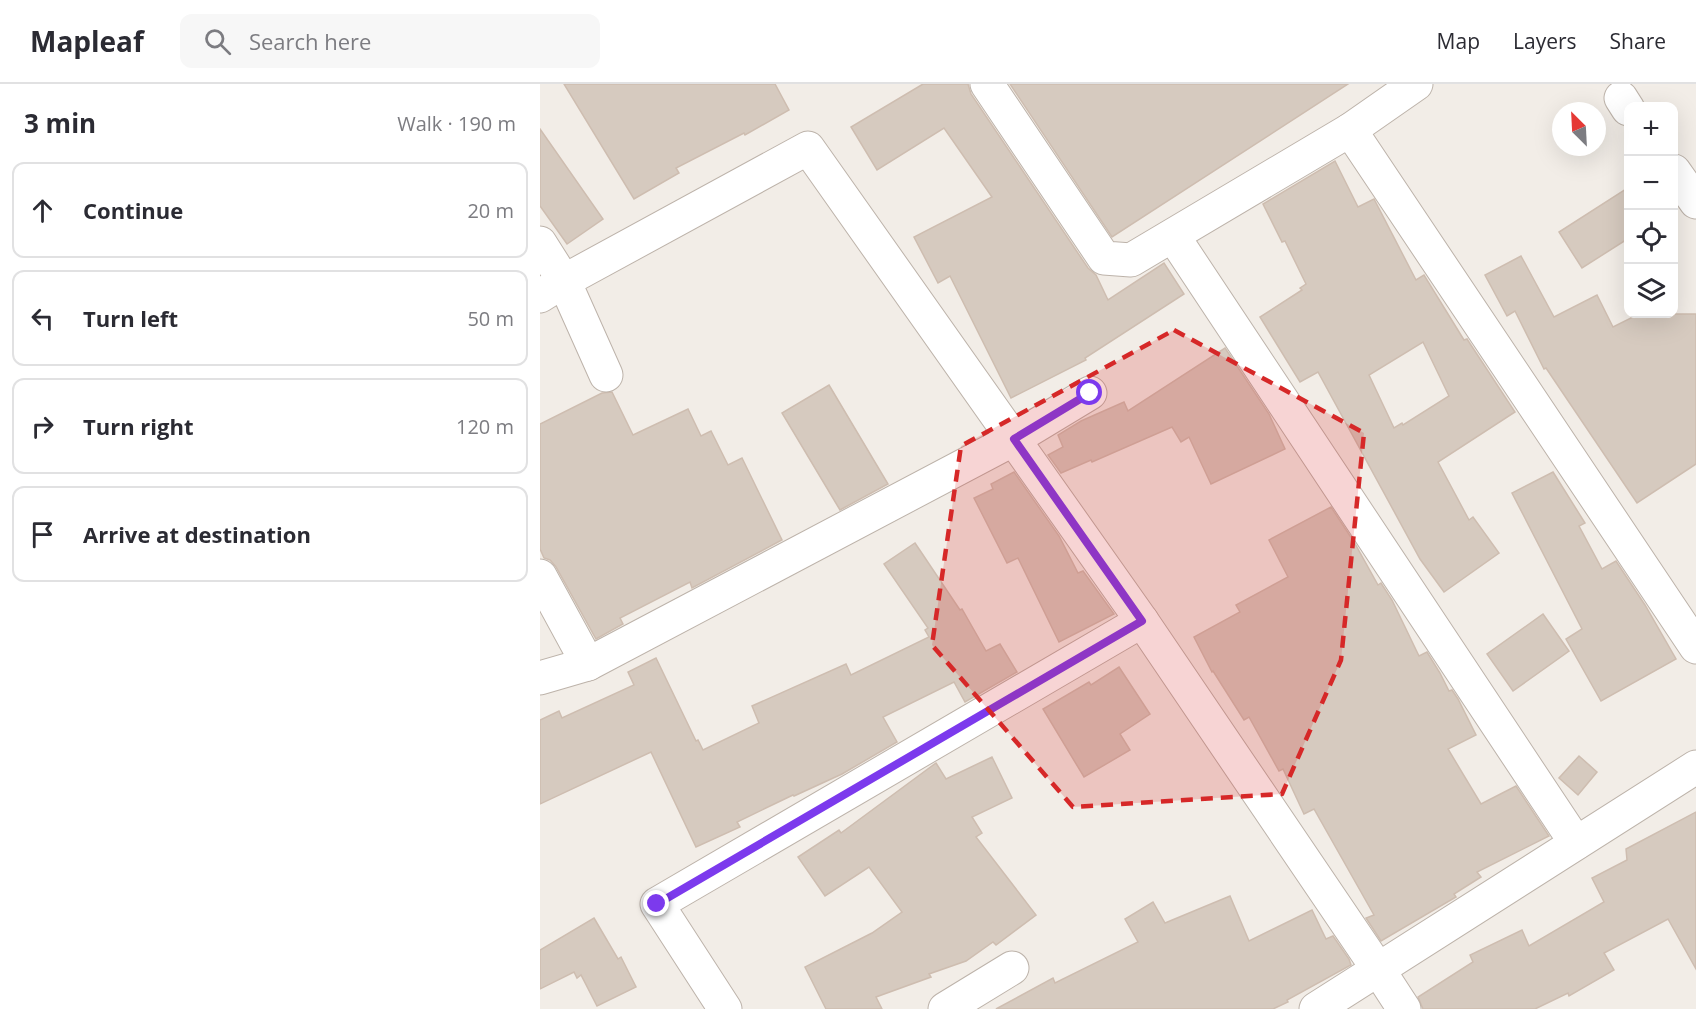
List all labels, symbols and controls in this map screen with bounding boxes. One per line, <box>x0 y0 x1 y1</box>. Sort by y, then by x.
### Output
search box <box>180 14 600 68</box>
text: Mapleaf <box>30 22 144 60</box>
icon: search <box>201 25 234 58</box>
text: Search here <box>249 26 371 56</box>
text: Map <box>1437 27 1480 55</box>
text: Layers <box>1513 27 1577 55</box>
text: Share <box>1610 27 1666 55</box>
north arrow <box>1552 102 1606 156</box>
map controls <box>1624 102 1678 318</box>
button: + <box>1624 102 1678 156</box>
text: 3 min <box>24 105 96 141</box>
text: Walk · 190 m <box>397 110 516 137</box>
button: − <box>1624 156 1678 210</box>
icon: ahead <box>26 194 59 227</box>
text: Continue <box>83 195 183 225</box>
text: 20 m <box>467 197 514 224</box>
button: locate <box>1624 210 1678 264</box>
button: layers <box>1624 264 1678 318</box>
icon: left <box>26 302 59 335</box>
text: Turn left <box>83 303 178 333</box>
text: 50 m <box>467 305 514 332</box>
route start <box>1076 379 1102 405</box>
icon: right <box>26 410 59 443</box>
text: Turn right <box>83 411 194 441</box>
text: 120 m <box>456 413 514 440</box>
icon: arrive <box>26 518 59 551</box>
text: Arrive at destination <box>83 519 311 549</box>
route end <box>643 890 669 916</box>

